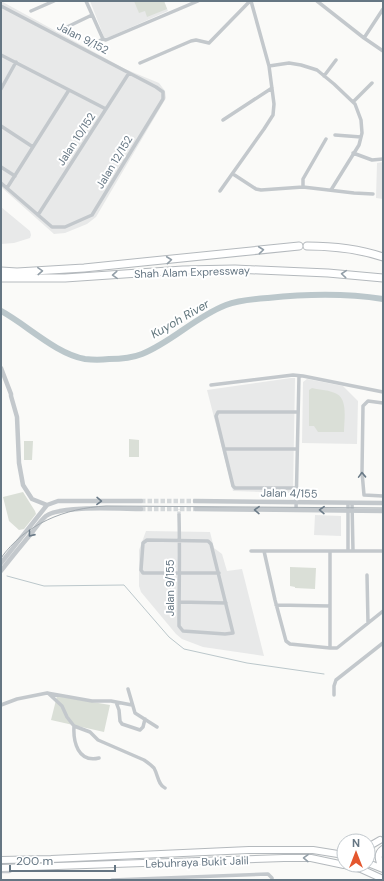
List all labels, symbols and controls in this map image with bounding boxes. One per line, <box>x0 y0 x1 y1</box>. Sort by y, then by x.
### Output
street label: Jalan 9/152 <box>55 19 111 57</box>
street label: Jalan 10/152 <box>54 110 98 168</box>
street label: Jalan 12/152 <box>93 133 135 191</box>
one-way arrow <box>258 246 264 255</box>
one-way arrow <box>166 256 172 265</box>
street label: Shah Alam Expressway <box>134 263 250 281</box>
one-way arrow <box>37 266 43 275</box>
one-way arrow <box>112 270 118 279</box>
one-way arrow <box>341 270 347 279</box>
water label: Kuyoh River <box>148 296 213 342</box>
one-way arrow <box>358 472 367 478</box>
street label: Jalan 4/155 <box>260 486 318 501</box>
one-way arrow <box>96 497 102 505</box>
one-way arrow <box>254 506 260 514</box>
one-way arrow <box>319 506 325 514</box>
one-way arrow <box>28 529 35 536</box>
street label: Jalan 9/155 <box>163 559 177 616</box>
north arrow <box>336 833 376 873</box>
text: N <box>352 836 360 850</box>
scale bar <box>10 847 115 873</box>
text: 200 m <box>16 853 53 869</box>
street label: Lebuhraya Bukit Jalil <box>145 853 249 871</box>
one-way arrow <box>303 854 309 863</box>

